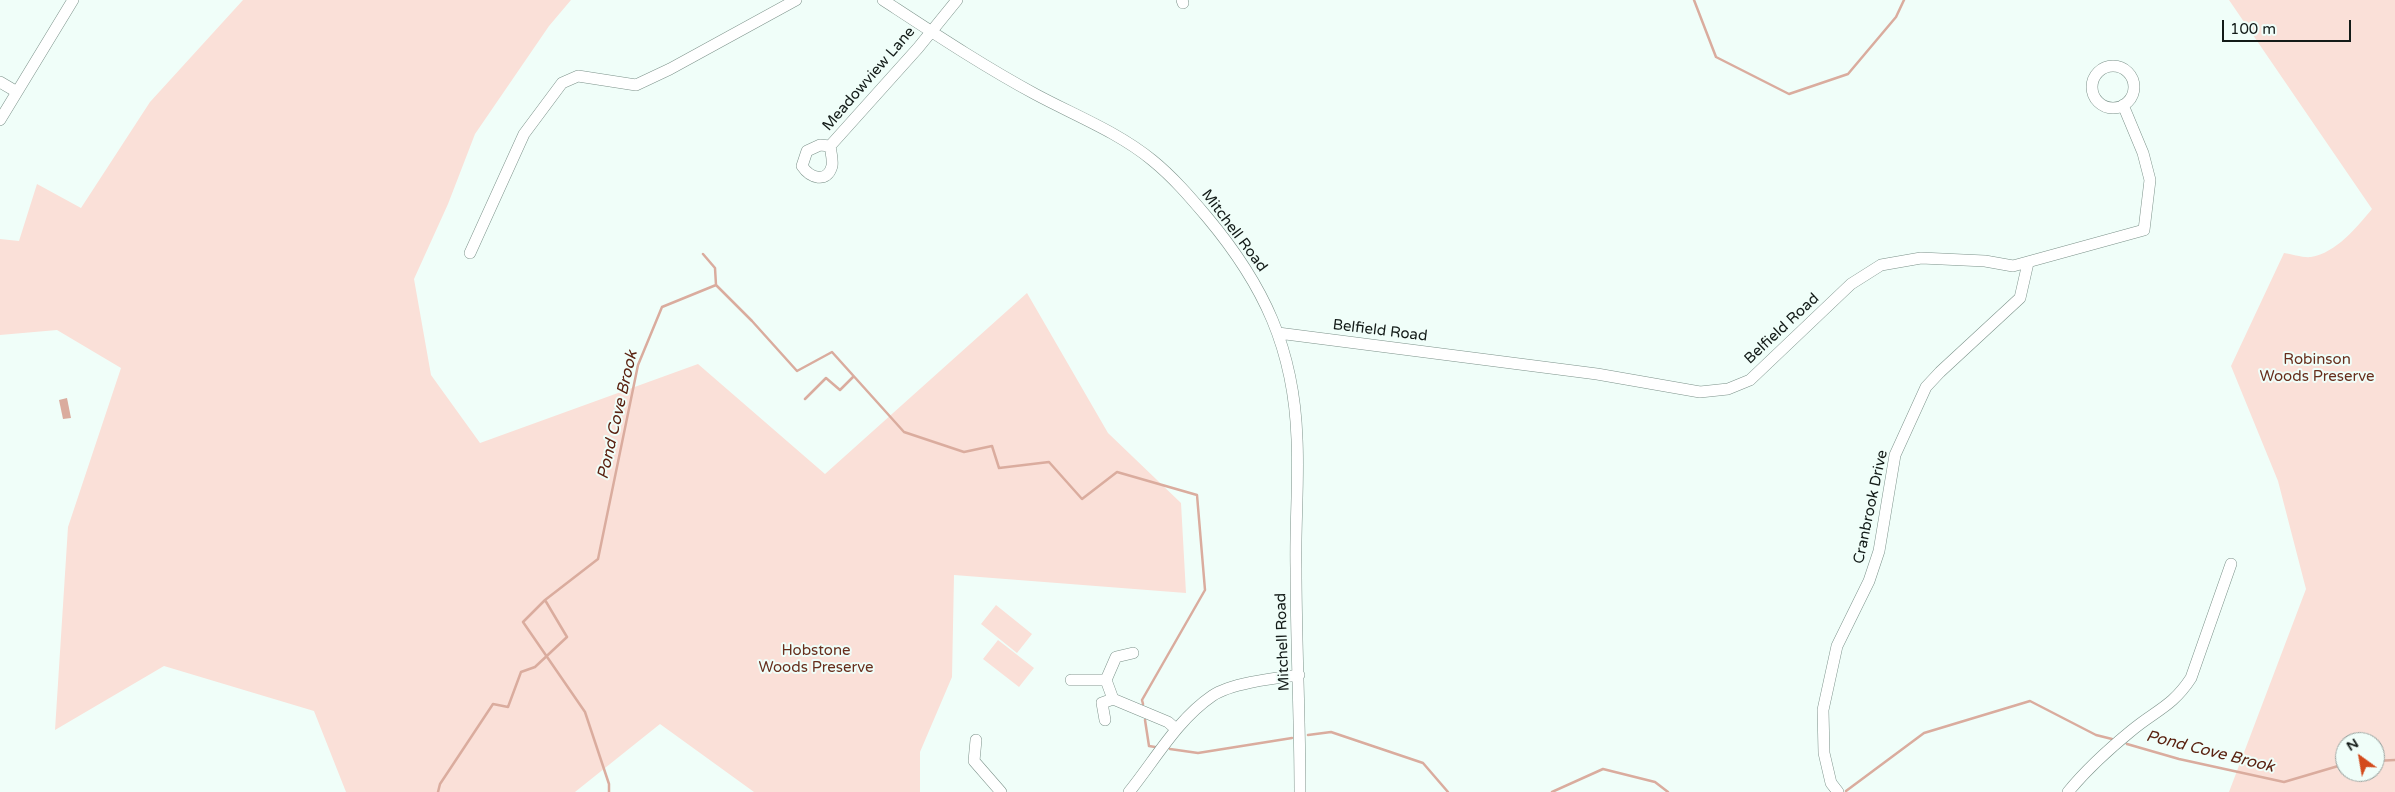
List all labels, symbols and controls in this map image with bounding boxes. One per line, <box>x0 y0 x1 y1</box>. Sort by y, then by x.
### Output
scale bar <box>2225 10 2354 42</box>
text: 100 m <box>2230 20 2276 38</box>
street label: Meadowview Lane <box>819 23 919 135</box>
street label: Mitchell Road <box>1197 186 1271 276</box>
street label: Belfield Road <box>1741 290 1823 368</box>
street label: Belfield Road <box>1332 316 1428 346</box>
water label: Pond Cove Brook <box>594 349 642 481</box>
park label: Robinson Woods Preserve <box>2259 351 2375 386</box>
street label: Cranbrook Drive <box>1850 448 1892 566</box>
street label: Mitchell Road <box>1272 593 1294 691</box>
park label: Hobstone Woods Preserve <box>758 642 874 677</box>
water label: Pond Cove Brook <box>2144 727 2276 777</box>
north arrow <box>2335 732 2385 782</box>
text: N <box>2343 735 2362 755</box>

